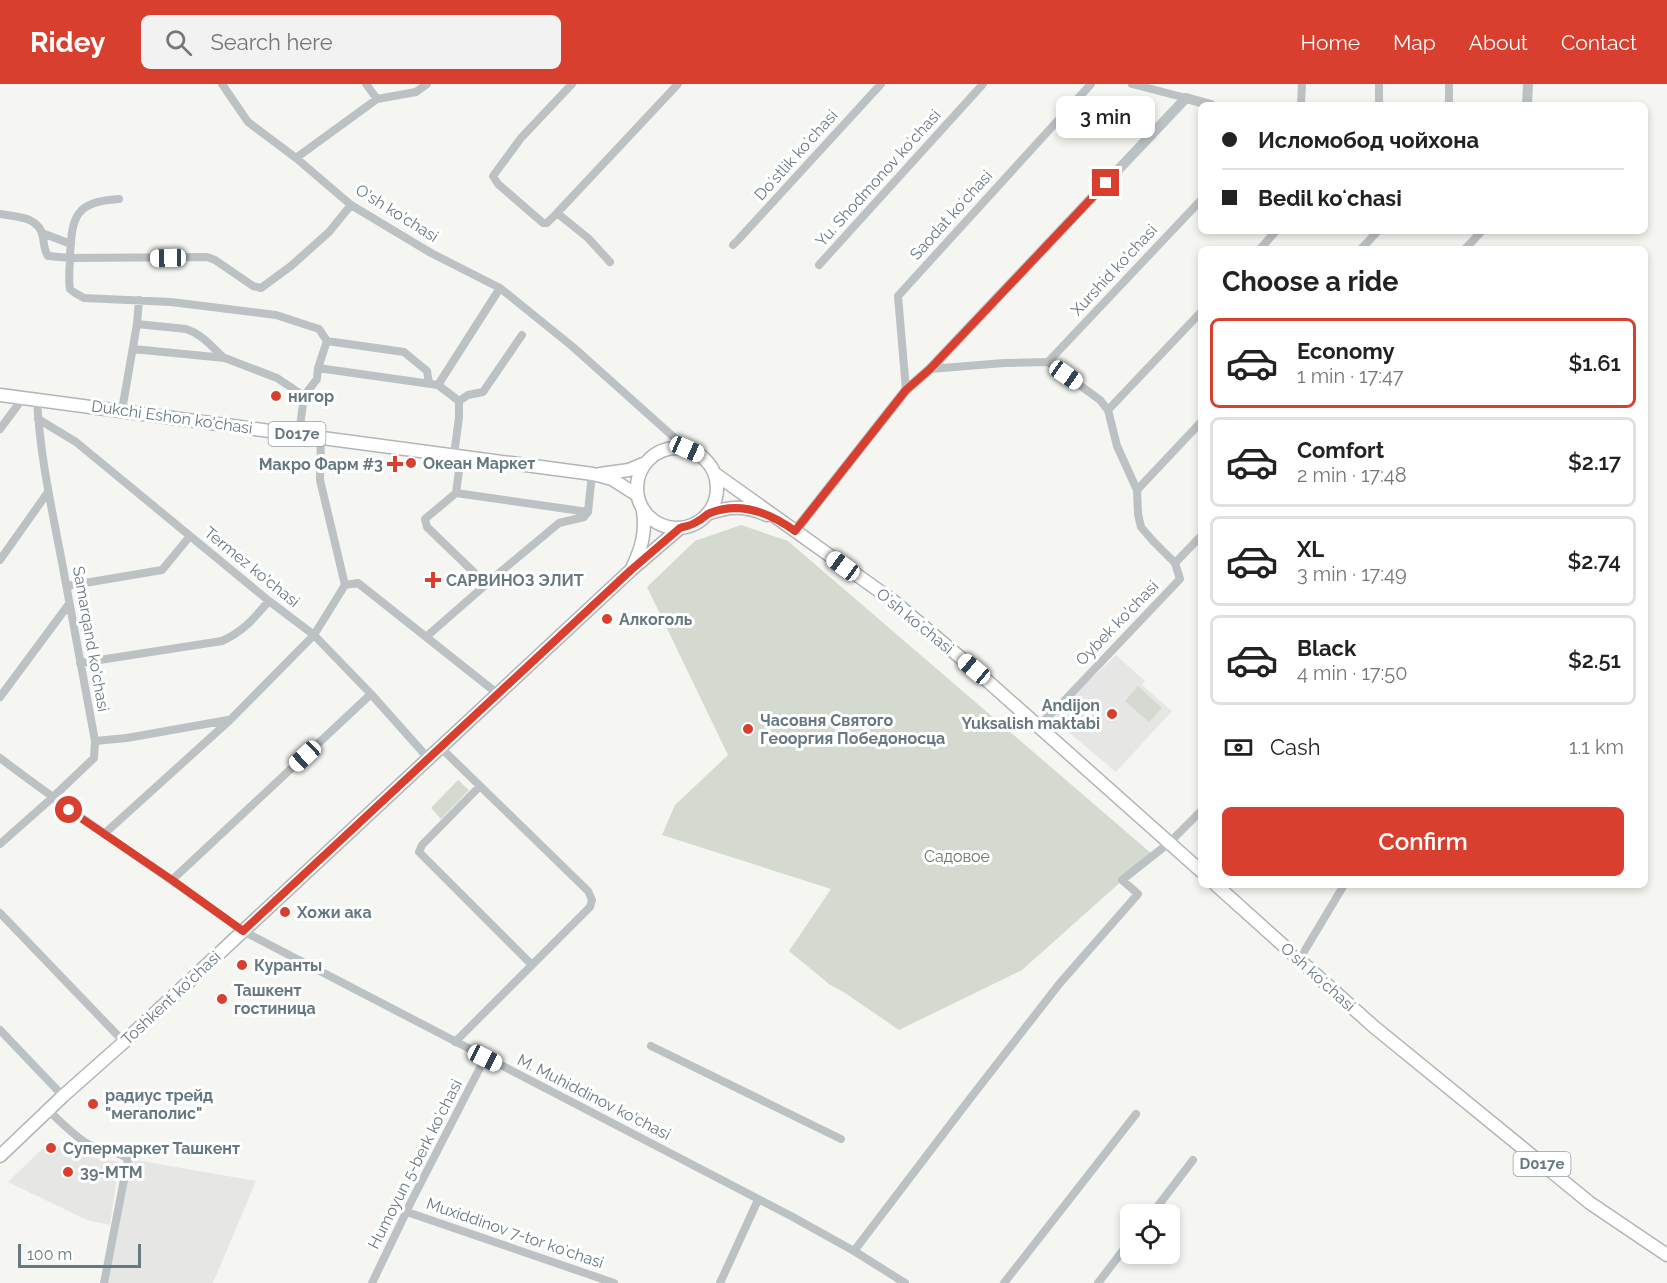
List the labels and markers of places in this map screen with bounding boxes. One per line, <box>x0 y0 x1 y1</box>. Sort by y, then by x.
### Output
place label: нигор <box>288 387 334 406</box>
marker: нигор <box>269 389 283 403</box>
place label: Океан Маркет <box>423 454 535 473</box>
place label: Макро Фарм #3 <box>259 455 383 474</box>
marker: Океан Маркет <box>404 456 418 470</box>
marker: Макро Фарм #3 <box>388 457 402 471</box>
marker: САРВИНОЗ ЭЛИТ <box>424 571 442 589</box>
place label: САРВИНОЗ ЭЛИТ <box>446 571 584 590</box>
place label: Алкоголь <box>619 610 693 629</box>
marker: Алкоголь <box>600 612 614 626</box>
place label: Andijon Yuksalish maktabi <box>961 696 1100 733</box>
marker: Andijon Yuksalish maktabi <box>1105 707 1119 721</box>
place label: Часовня Святого Геооргия Победоносца <box>760 711 945 748</box>
marker: Часовня Святого Геооргия Победоносца <box>741 722 755 736</box>
place label: Хожи ака <box>296 903 372 922</box>
marker: Хожи ака <box>278 905 292 919</box>
place label: Куранты <box>254 956 322 975</box>
marker: Куранты <box>235 958 249 972</box>
place label: Ташкент гостиница <box>234 981 316 1018</box>
marker: Ташкент гостиница <box>215 992 229 1006</box>
place label: радиус трейд "мегаполис" <box>105 1086 213 1123</box>
marker: радиус трейд "мегаполис" <box>86 1097 100 1111</box>
place label: Супермаркет Ташкент <box>63 1139 240 1158</box>
marker: Супермаркет Ташкент <box>44 1141 58 1155</box>
place label: 39-MTM <box>80 1163 143 1182</box>
marker: 39-MTM <box>61 1165 75 1179</box>

